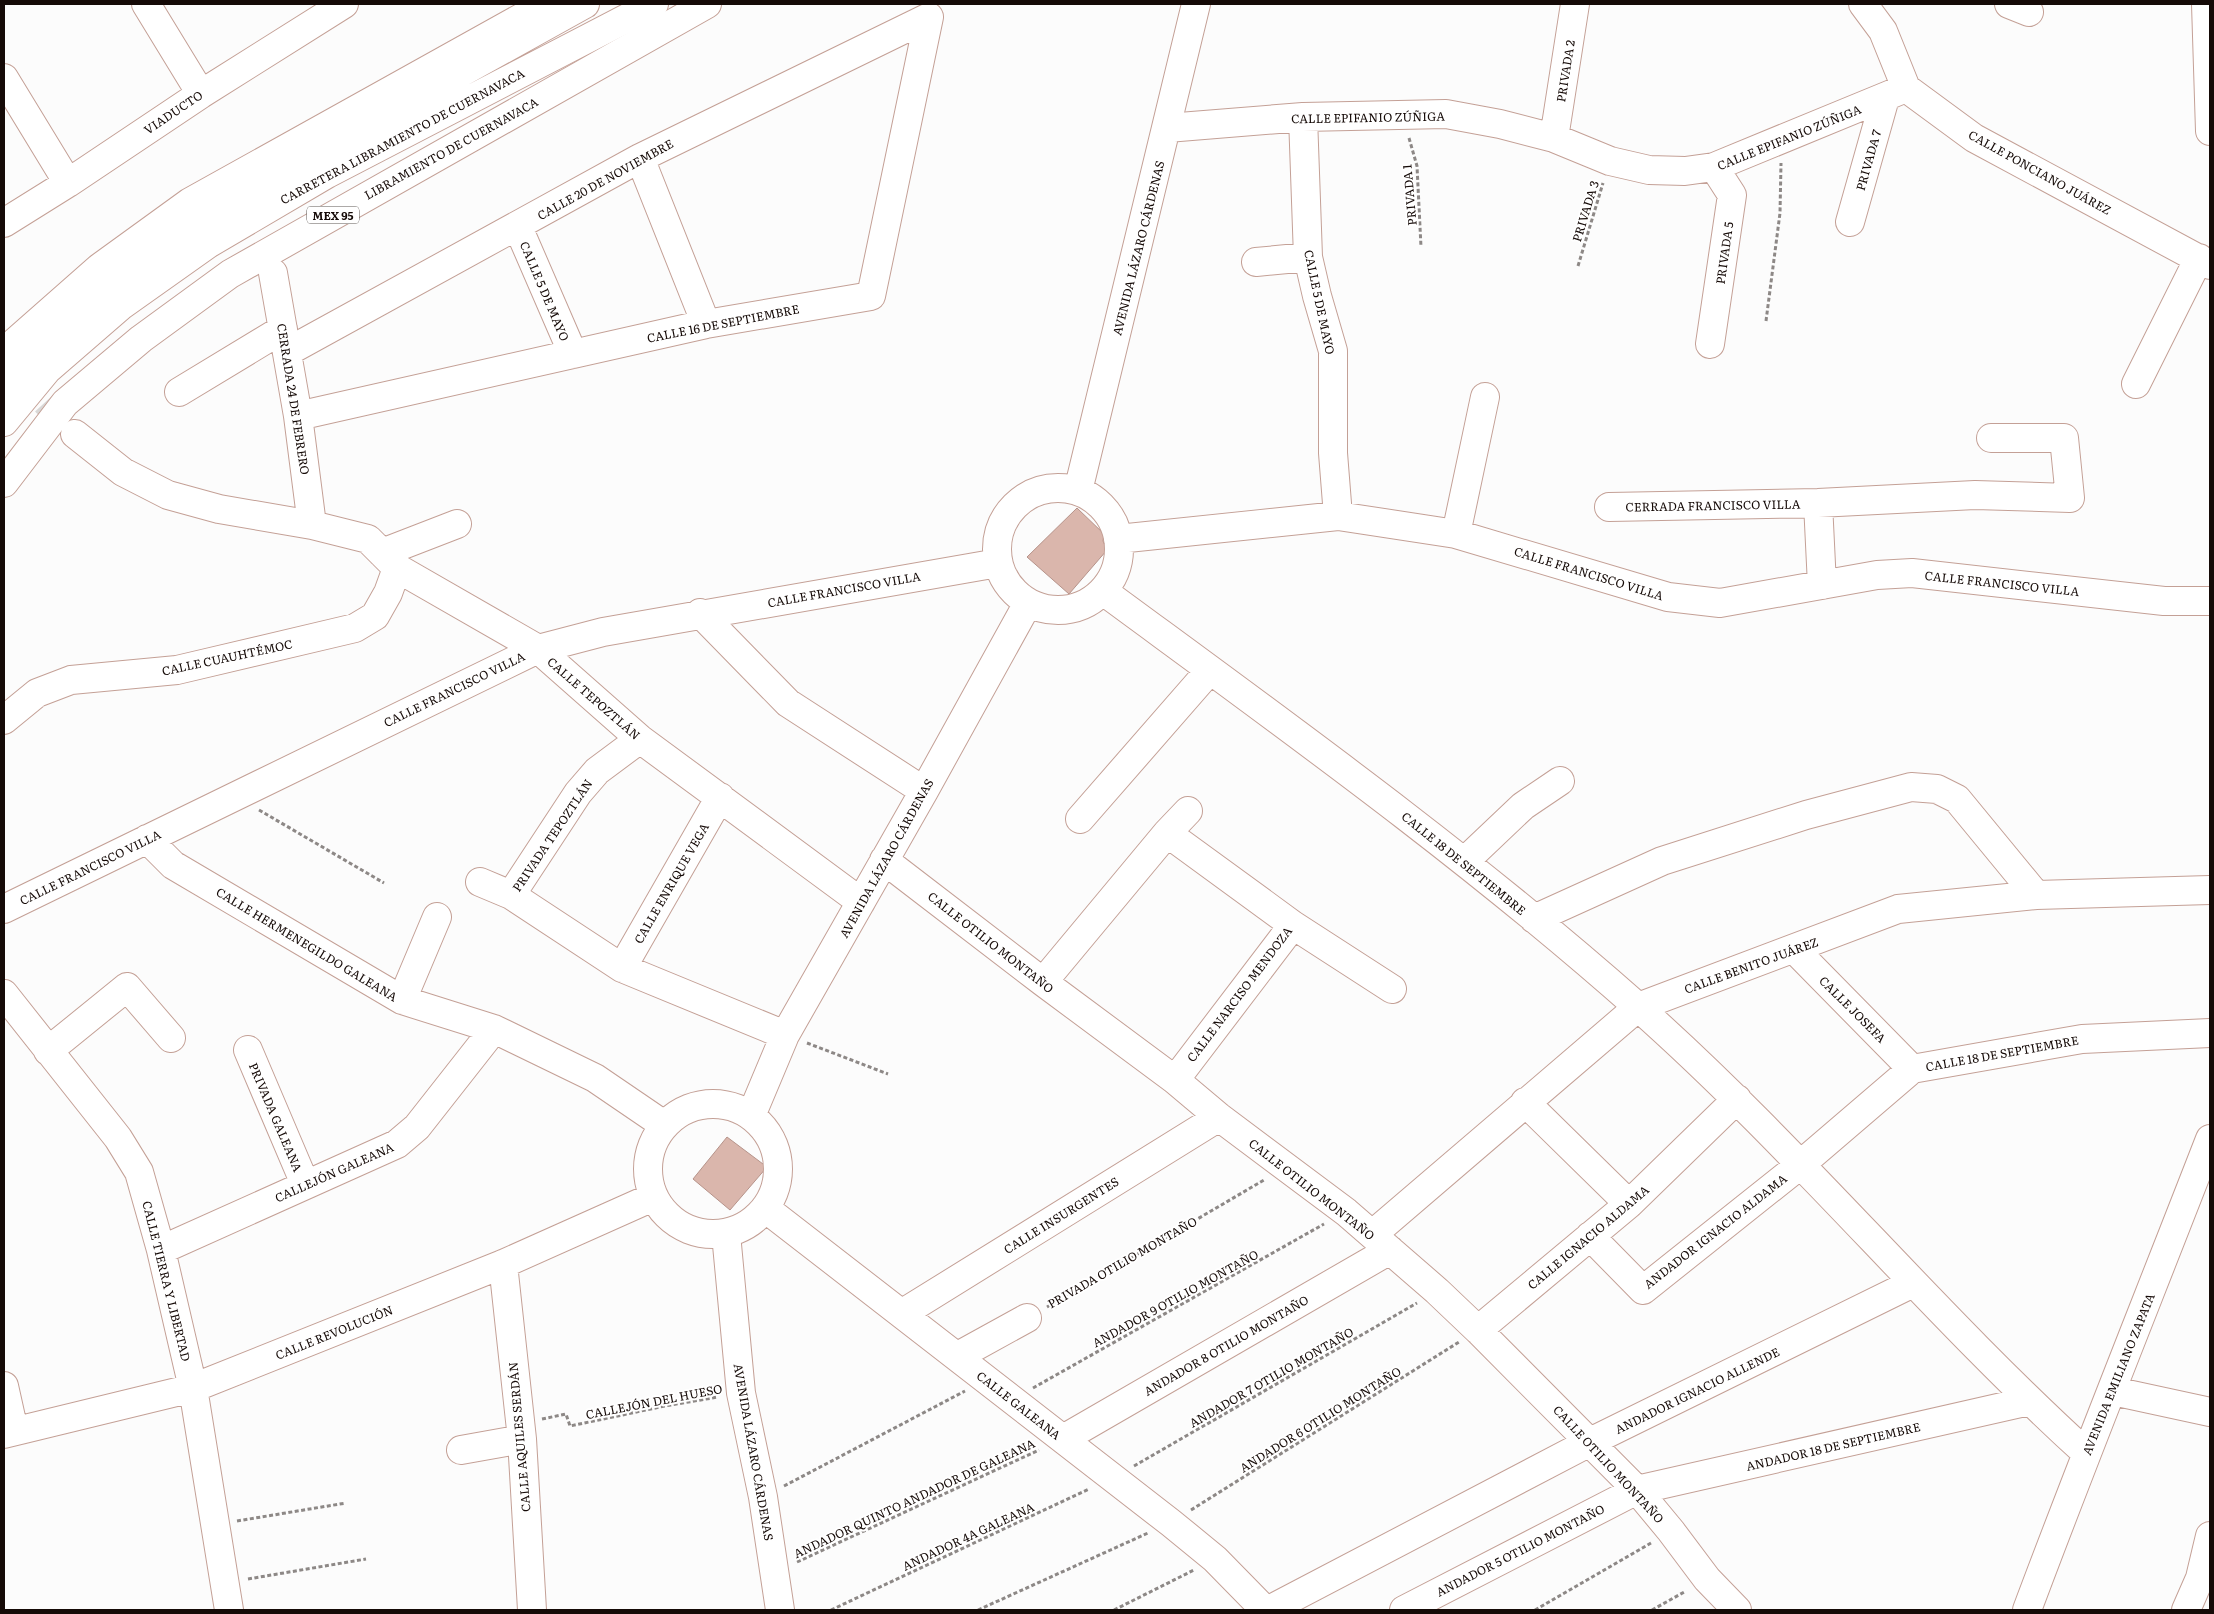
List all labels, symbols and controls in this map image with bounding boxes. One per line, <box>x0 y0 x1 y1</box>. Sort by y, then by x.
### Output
street label: PRIVADA 2 <box>1551 39 1579 103</box>
street label: CARRETERA LIBRAMIENTO DE CUERNAVACA <box>277 65 527 207</box>
street label: VIADUCTO <box>140 86 206 138</box>
street label: LIBRAMIENTO DE CUERNAVACA <box>362 94 540 202</box>
street label: CALLE EPIFANIO ZÚÑIGA <box>1714 100 1864 174</box>
street label: CALLE EPIFANIO ZÚÑIGA <box>1291 107 1445 127</box>
street label: CALLE PONCIANO JUÁREZ <box>1965 125 2115 219</box>
street label: PRIVADA 7 <box>1851 127 1885 193</box>
street label: CALLE 20 DE NOVIEMBRE <box>534 134 677 224</box>
street label: AVENIDA LÁZARO CÁRDENAS <box>1108 159 1168 337</box>
street label: PRIVADA 1 <box>1397 163 1421 227</box>
street label: PRIVADA 3 <box>1567 178 1603 244</box>
road number: MEX 95 <box>307 206 359 224</box>
street label: PRIVADA 5 <box>1711 221 1737 285</box>
street label: CALLE 5 DE MAYO <box>516 238 574 344</box>
street label: CALLE 5 DE MAYO <box>1300 248 1340 356</box>
street label: CALLE 16 DE SEPTIEMBRE <box>645 299 801 347</box>
street label: CERRADA 24 DE FEBRERO <box>273 322 315 476</box>
street label: CERRADA FRANCISCO VILLA <box>1625 494 1801 516</box>
street label: CALLE FRANCISCO VILLA <box>1512 542 1666 604</box>
street label: CALLE FRANCISCO VILLA <box>1924 566 2080 600</box>
street label: CALLE FRANCISCO VILLA <box>766 567 922 611</box>
street label: CALLE CUAUHTÉMOC <box>160 634 294 680</box>
street label: CALLE FRANCISCO VILLA <box>380 647 528 731</box>
street label: CALLE TEPOZTLÁN <box>544 653 644 743</box>
street label: PRIVADA TEPOZTLÁN <box>507 775 597 895</box>
street label: AVENIDA LÁZARO CÁRDENAS <box>835 775 937 941</box>
street label: CALLE 18 DE SEPTIEMBRE <box>1398 807 1530 919</box>
street label: CALLE ENRIQUE VEGA <box>629 819 713 947</box>
street label: CALLE FRANCISCO VILLA <box>16 825 164 909</box>
street label: CALLE HERMENEGILDO GALEANA <box>213 883 401 1005</box>
street label: CALLE OTILIO MONTAÑO <box>924 887 1058 997</box>
street label: CALLE NARCISO MENDOZA <box>1182 922 1296 1065</box>
street label: CALLE BENITO JUÁREZ <box>1681 932 1821 998</box>
street label: CALLE JOSEFA <box>1816 972 1891 1047</box>
street label: CALLE 18 DE SEPTIEMBRE <box>1924 1031 2080 1075</box>
street label: PRIVADA GALEANA <box>245 1060 307 1175</box>
street label: CALLE OTILIO MONTAÑO <box>1245 1134 1379 1244</box>
street label: CALLEJÓN GALEANA <box>272 1138 396 1206</box>
street label: ANDADOR IGNACIO ALDAMA <box>1640 1169 1790 1293</box>
street label: CALLE INSURGENTES <box>1000 1172 1122 1258</box>
street label: CALLE IGNACIO ALDAMA <box>1523 1181 1653 1293</box>
street label: CALLE TIERRA Y LIBERTAD <box>138 1199 196 1363</box>
street label: PRIVADA OTILIO MONTAÑO <box>1044 1212 1200 1312</box>
street label: ANDADOR 9 OTILIO MONTAÑO <box>1089 1245 1261 1351</box>
street label: ANDADOR 8 OTILIO MONTAÑO <box>1140 1290 1312 1400</box>
street label: AVENIDA EMILIANO ZAPATA <box>2077 1290 2159 1458</box>
street label: CALLE REVOLUCIÓN <box>273 1300 395 1364</box>
street label: ANDADOR 7 OTILIO MONTAÑO <box>1185 1322 1357 1432</box>
street label: ANDADOR IGNACIO ALLENDE <box>1612 1342 1783 1438</box>
street label: CALLE AQUILES SERDÁN <box>503 1361 535 1513</box>
street label: AVENIDA LÁZARO CÁRDENAS <box>730 1362 778 1542</box>
street label: ANDADOR 6 OTILIO MONTAÑO <box>1236 1362 1404 1476</box>
street label: CALLE GALEANA <box>973 1366 1065 1444</box>
street label: CALLEJÓN DEL HUESO <box>584 1379 724 1423</box>
street label: CALLE OTILIO MONTAÑO <box>1549 1401 1669 1527</box>
street label: ANDADOR 18 DE SEPTIEMBRE <box>1744 1417 1922 1475</box>
street label: ANDADOR QUINTO ANDADOR DE GALEANA <box>790 1434 1038 1562</box>
street label: ANDADOR 4A GALEANA <box>899 1497 1037 1575</box>
street label: ANDADOR 5 OTILIO MONTAÑO <box>1433 1499 1607 1601</box>

